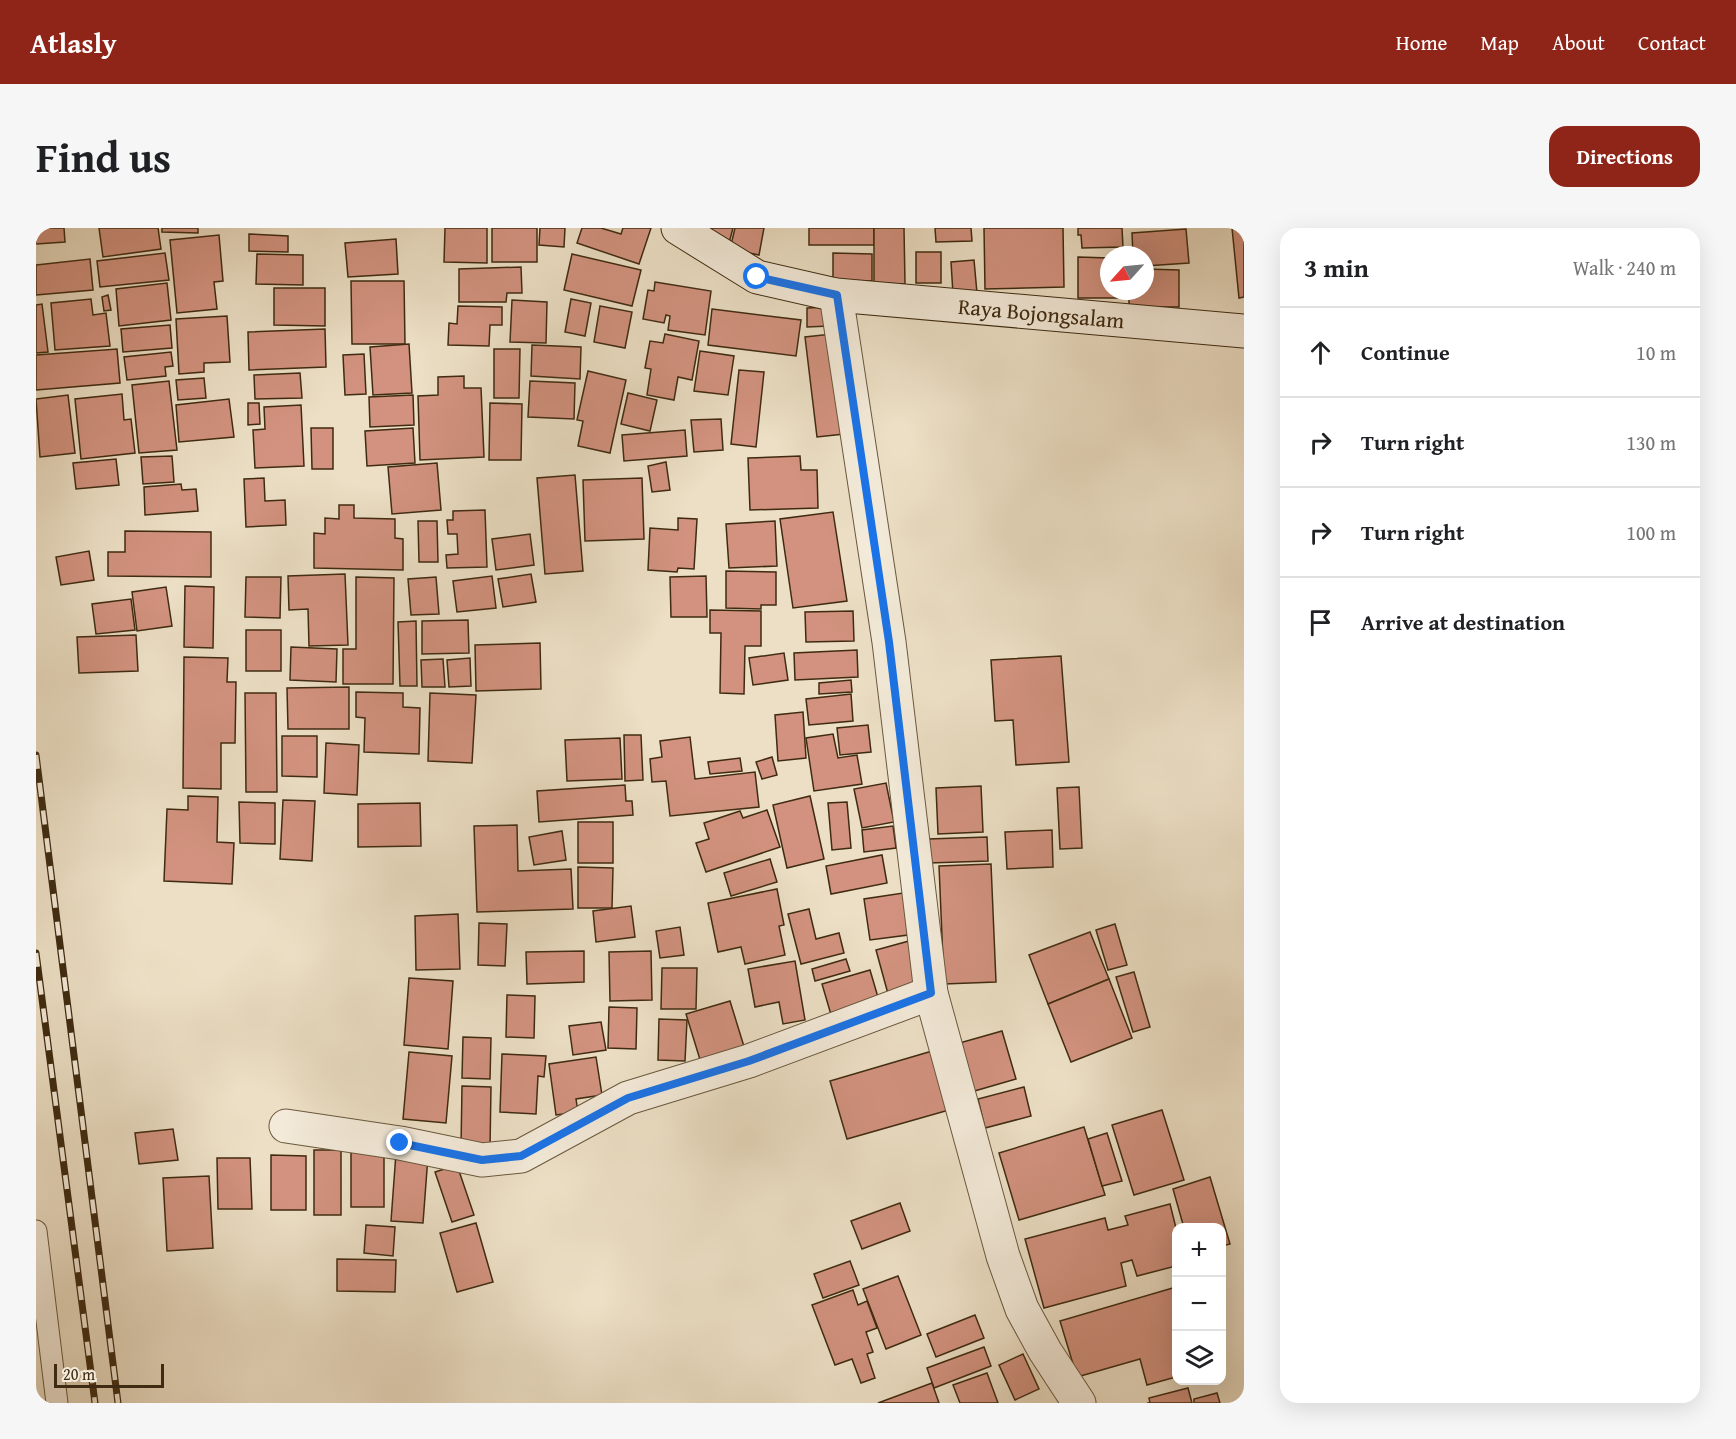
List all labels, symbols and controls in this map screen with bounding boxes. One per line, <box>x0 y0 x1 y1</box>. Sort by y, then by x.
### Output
text: Atlasly <box>30 22 117 63</box>
text: Home <box>1396 27 1447 58</box>
text: Map <box>1480 27 1519 58</box>
text: About <box>1552 27 1605 58</box>
text: Contact <box>1638 27 1706 58</box>
text: Find us <box>36 126 171 187</box>
button: Directions <box>1549 126 1700 187</box>
north arrow <box>1100 246 1154 300</box>
text: 3 min <box>1304 248 1369 287</box>
text: Walk · 240 m <box>1573 253 1676 282</box>
route start <box>743 263 769 289</box>
street label: Raya Bojongsalam <box>957 290 1126 336</box>
icon: ahead <box>1304 336 1337 369</box>
text: Continue <box>1361 336 1450 368</box>
text: 10 m <box>1636 338 1676 367</box>
icon: right <box>1304 426 1337 459</box>
text: Turn right <box>1361 426 1464 458</box>
text: 130 m <box>1626 428 1676 457</box>
icon: right <box>1304 516 1337 549</box>
text: Turn right <box>1361 516 1464 548</box>
text: 100 m <box>1626 518 1676 547</box>
icon: arrive <box>1304 606 1337 639</box>
text: Arrive at destination <box>1361 606 1565 638</box>
route end <box>386 1129 412 1155</box>
map controls <box>1172 1223 1226 1385</box>
button: + <box>1172 1223 1226 1277</box>
button: − <box>1172 1277 1226 1331</box>
button: layers <box>1172 1331 1226 1385</box>
scale bar <box>54 1361 164 1388</box>
text: 20 m <box>63 1362 95 1386</box>

